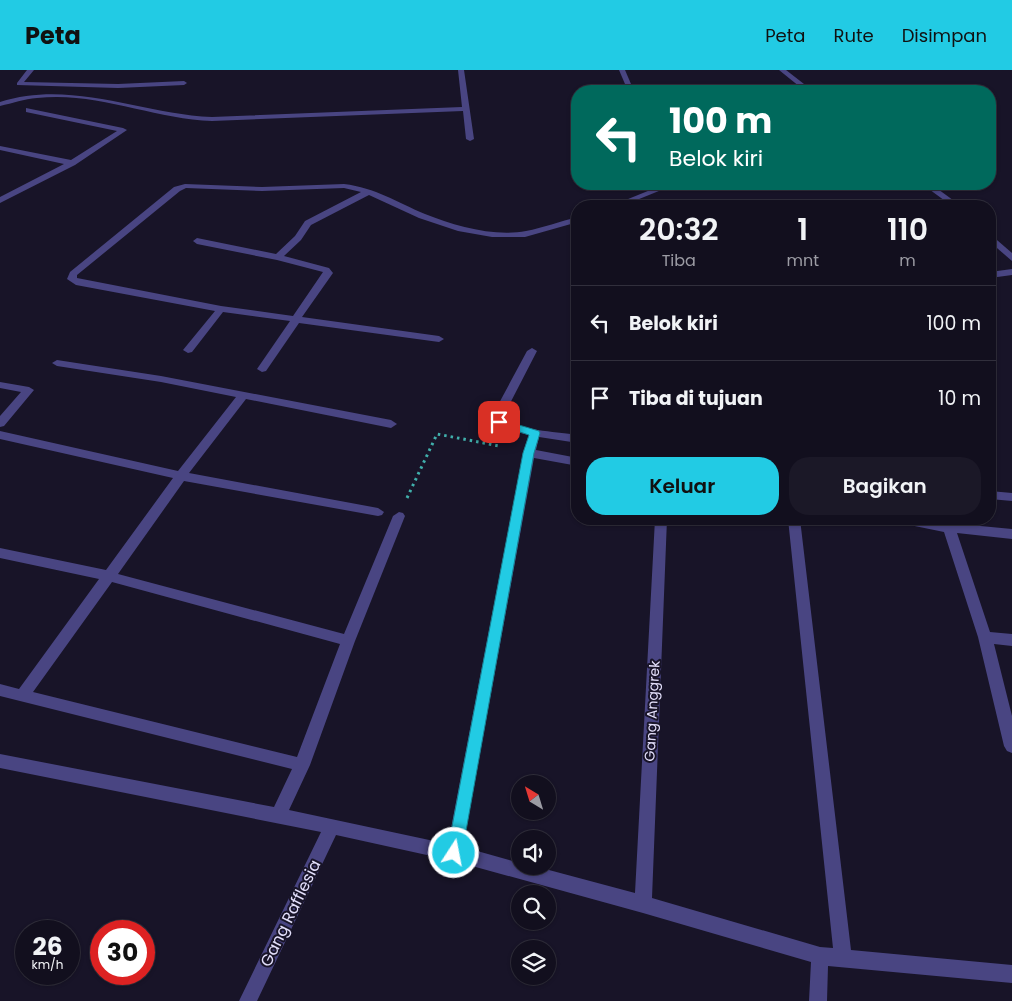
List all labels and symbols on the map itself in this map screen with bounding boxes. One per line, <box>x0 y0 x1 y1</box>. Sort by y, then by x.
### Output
pin <box>478 401 520 443</box>
street label: Gang Anggrek <box>639 659 665 762</box>
north arrow <box>511 775 556 820</box>
position arrow <box>427 826 479 878</box>
street label: Gang Rafflesia <box>255 856 326 971</box>
speed limit sign: 30 <box>90 920 155 985</box>

